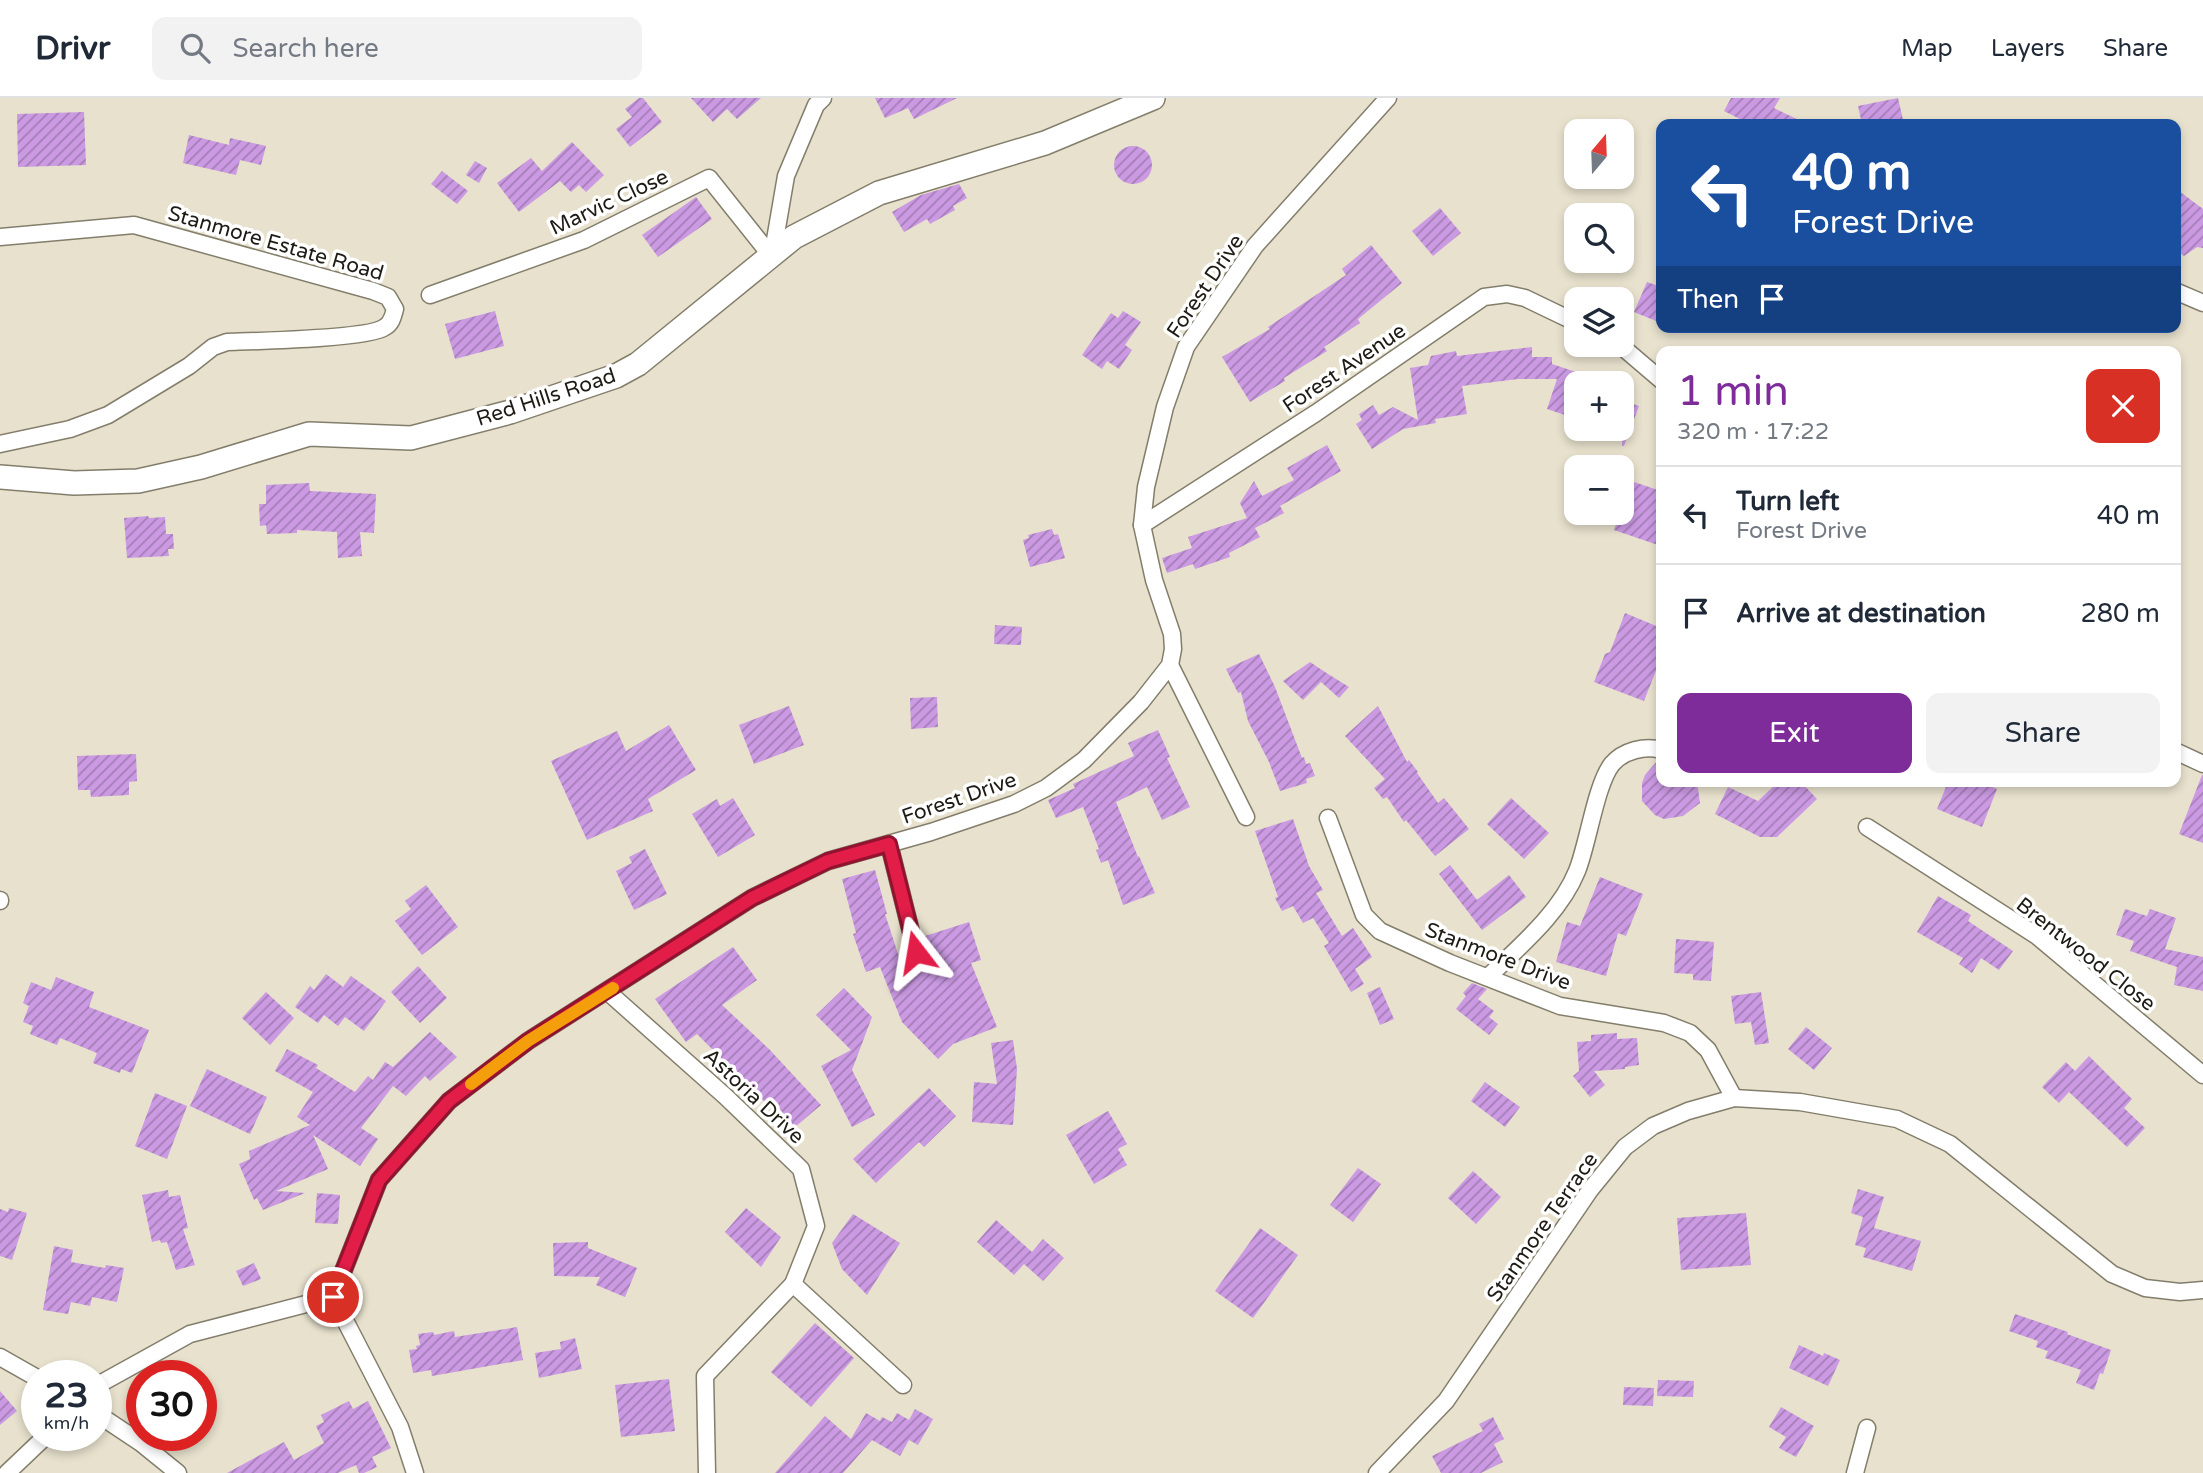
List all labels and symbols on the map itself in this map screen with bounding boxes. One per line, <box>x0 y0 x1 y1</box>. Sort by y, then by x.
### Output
north arrow <box>1564 119 1634 189</box>
street label: Marvic Close <box>546 164 672 241</box>
street label: Stanmore Estate Road <box>165 201 387 286</box>
street label: Forest Drive <box>1162 230 1249 343</box>
street label: Forest Avenue <box>1278 318 1411 419</box>
street label: Red Hills Road <box>473 363 619 432</box>
street label: Forest Drive <box>899 767 1020 830</box>
street label: Brentwood Close <box>2011 892 2160 1017</box>
position arrow <box>879 915 953 989</box>
street label: Stanmore Drive <box>1421 917 1574 996</box>
street label: Astoria Drive <box>698 1043 809 1149</box>
street label: Stanmore Terrace <box>1482 1148 1603 1307</box>
pin <box>303 1267 363 1327</box>
speed limit sign: 30 <box>126 1360 217 1451</box>

